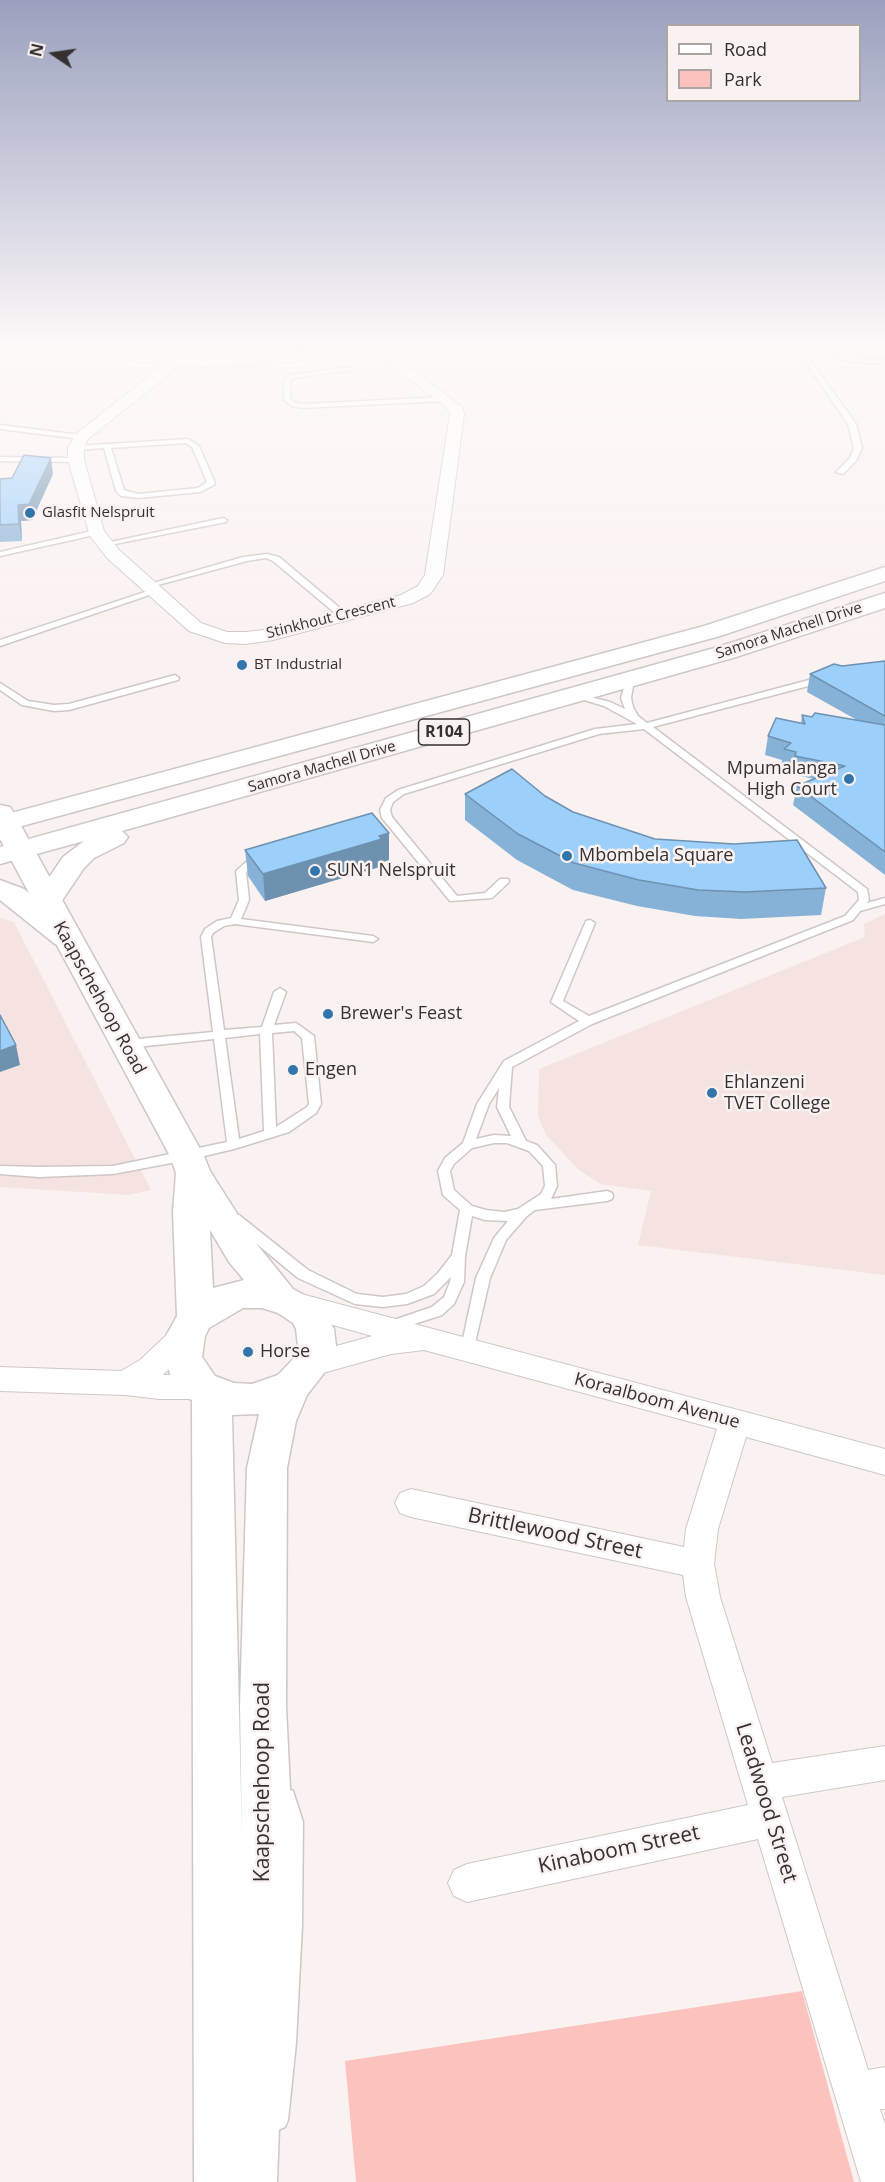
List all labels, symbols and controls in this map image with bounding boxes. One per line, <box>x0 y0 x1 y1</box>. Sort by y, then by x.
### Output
north arrow <box>24 24 84 84</box>
legend <box>666 24 861 102</box>
text: Road <box>724 37 767 61</box>
text: N <box>24 41 49 59</box>
text: Park <box>724 67 762 91</box>
place label: Glasfit Nelspruit <box>42 504 155 522</box>
marker: Glasfit Nelspruit <box>23 506 37 520</box>
street label: Stinkhout Crescent <box>265 593 397 643</box>
street label: Samora Machell Drive <box>714 599 864 663</box>
place label: BT Industrial <box>254 656 342 674</box>
marker: BT Industrial <box>235 658 249 672</box>
road number: R104 <box>418 719 470 745</box>
street label: Samora Machell Drive <box>246 737 398 797</box>
place label: Mpumalanga High Court <box>727 758 837 800</box>
marker: Mpumalanga High Court <box>842 772 856 786</box>
place label: Mbombela Square <box>579 845 733 867</box>
marker: Mbombela Square <box>560 849 574 863</box>
place label: SUN1 Nelspruit <box>327 860 456 882</box>
marker: SUN1 Nelspruit <box>308 864 322 878</box>
street label: Kaapschehoop Road <box>48 918 150 1078</box>
place label: Brewer's Feast <box>340 1003 462 1025</box>
marker: Brewer's Feast <box>321 1007 335 1021</box>
place label: Engen <box>305 1059 357 1081</box>
marker: Engen <box>286 1063 300 1077</box>
place label: Ehlanzeni TVET College <box>724 1072 830 1114</box>
marker: Ehlanzeni TVET College <box>705 1086 719 1100</box>
place label: Horse <box>260 1341 310 1363</box>
marker: Horse <box>241 1345 255 1359</box>
street label: Koraalboom Avenue <box>572 1369 742 1433</box>
street label: Brittlewood Street <box>465 1503 645 1565</box>
street label: Kaapschehoop Road <box>250 1682 276 1882</box>
street label: Leadwood Street <box>730 1720 802 1886</box>
street label: Kinaboom Street <box>536 1821 702 1879</box>

